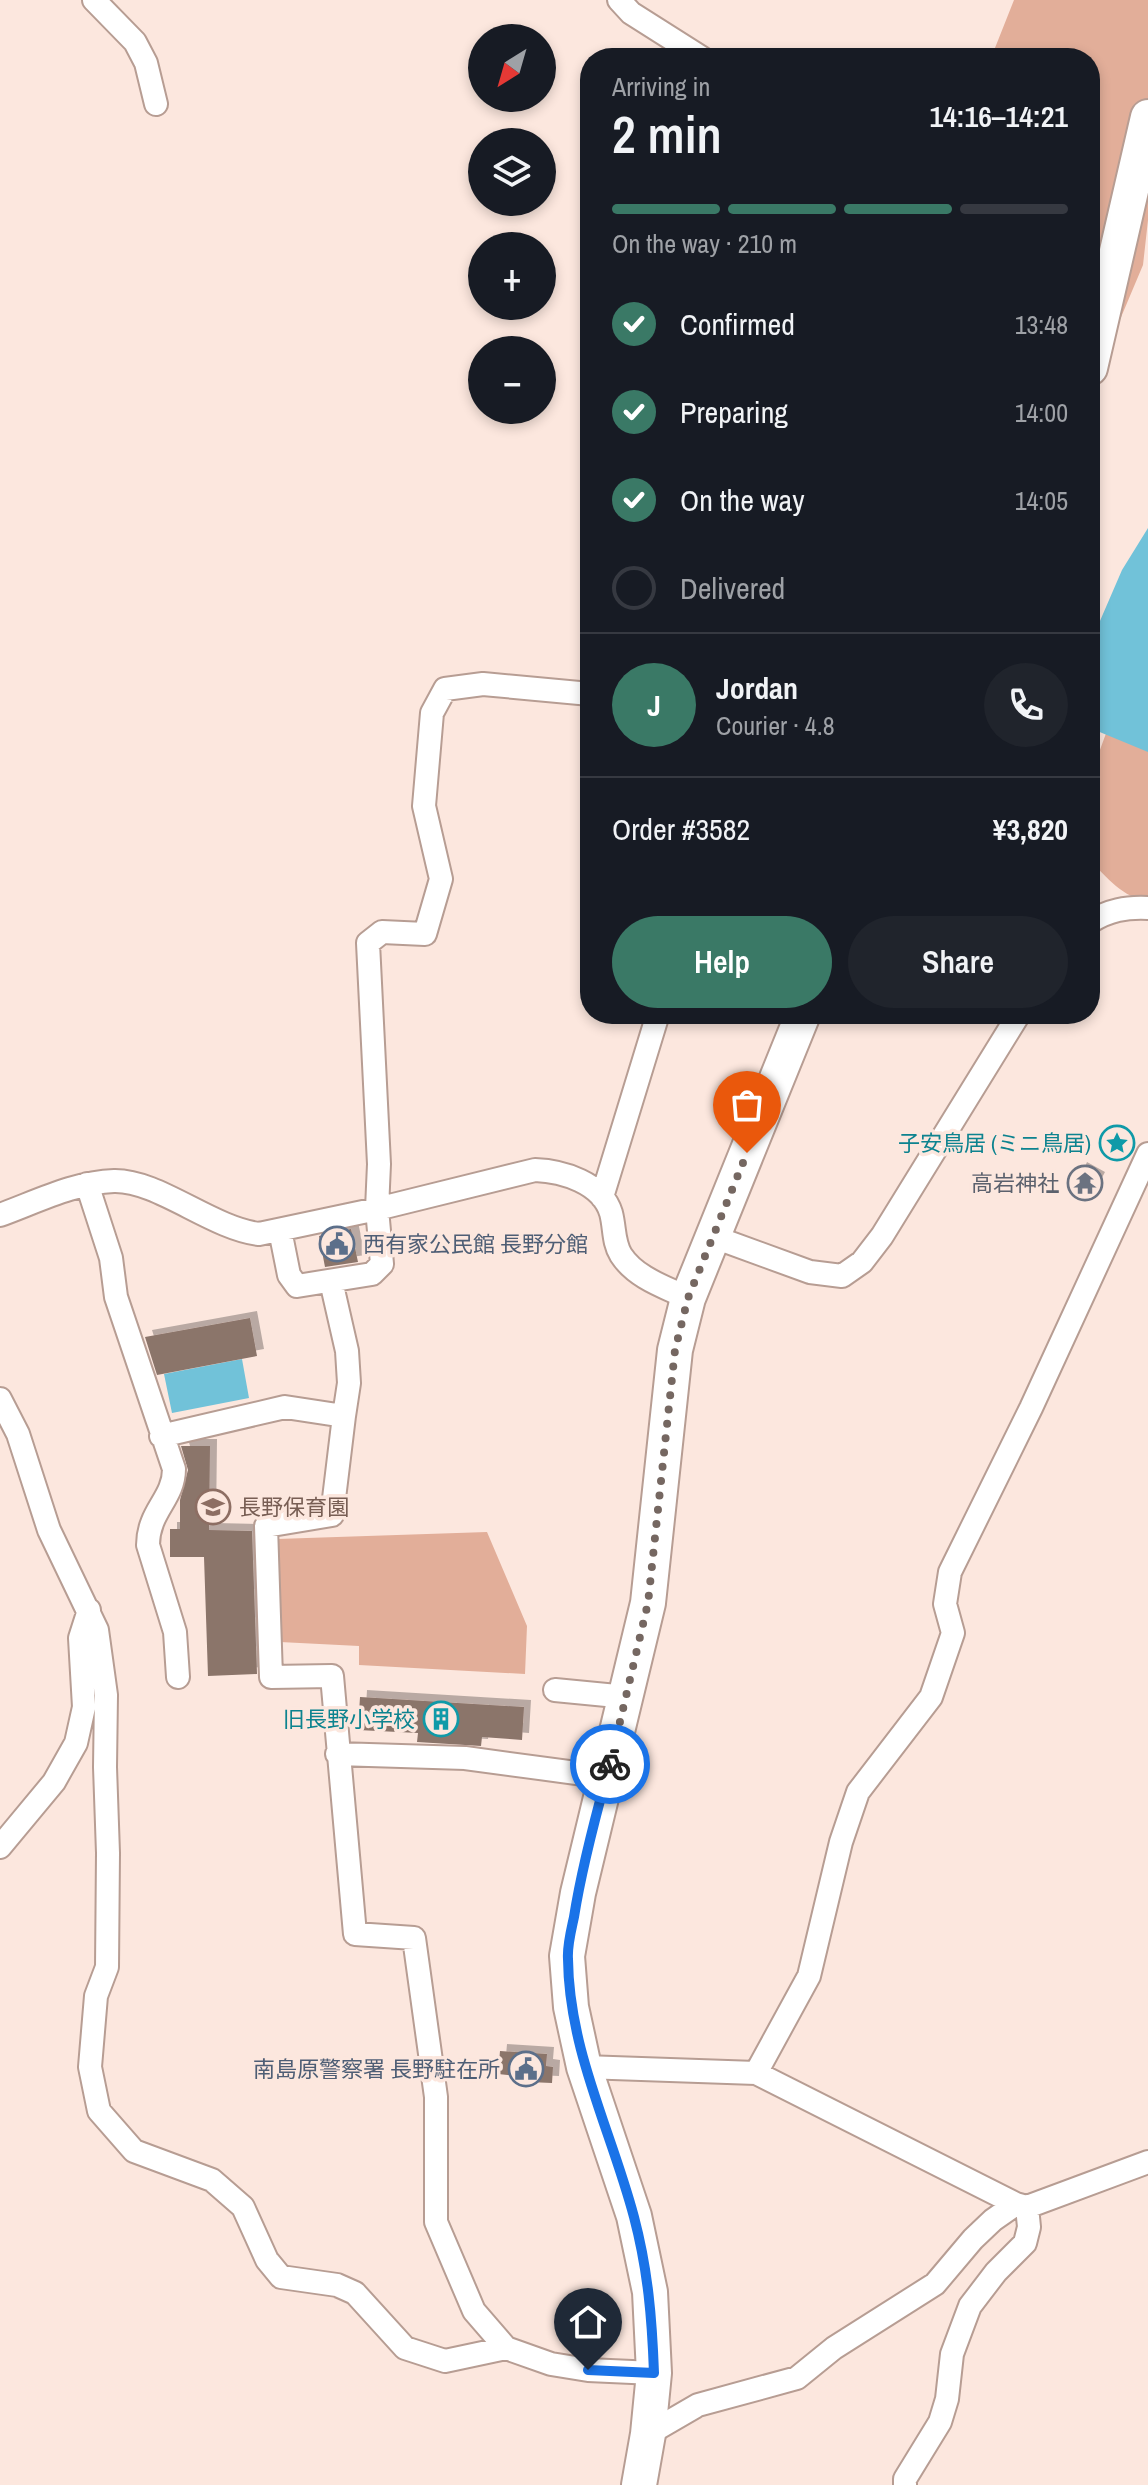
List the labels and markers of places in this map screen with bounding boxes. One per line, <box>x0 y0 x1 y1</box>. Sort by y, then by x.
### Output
pin <box>713 1071 781 1153</box>
place icon: 子安鳥居 (ミニ鳥居) <box>1098 1124 1136 1162</box>
place label: 子安鳥居 (ミニ鳥居) <box>898 1128 1091 1158</box>
temple icon: 高岩神社 <box>1066 1164 1104 1202</box>
place label: 高岩神社 <box>971 1168 1059 1198</box>
public building icon: 西有家公民館 長野分館 <box>318 1225 356 1263</box>
place label: 西有家公民館 長野分館 <box>363 1229 588 1259</box>
school or university icon: 長野保育園 <box>194 1488 232 1526</box>
place label: 長野保育園 <box>239 1492 349 1522</box>
building icon: 旧長野小学校 <box>422 1700 460 1738</box>
place label: 旧長野小学校 <box>283 1704 415 1734</box>
public building icon: 南島原警察署 長野駐在所 <box>507 2050 545 2088</box>
place label: 南島原警察署 長野駐在所 <box>253 2054 500 2084</box>
pin <box>554 2288 622 2370</box>

